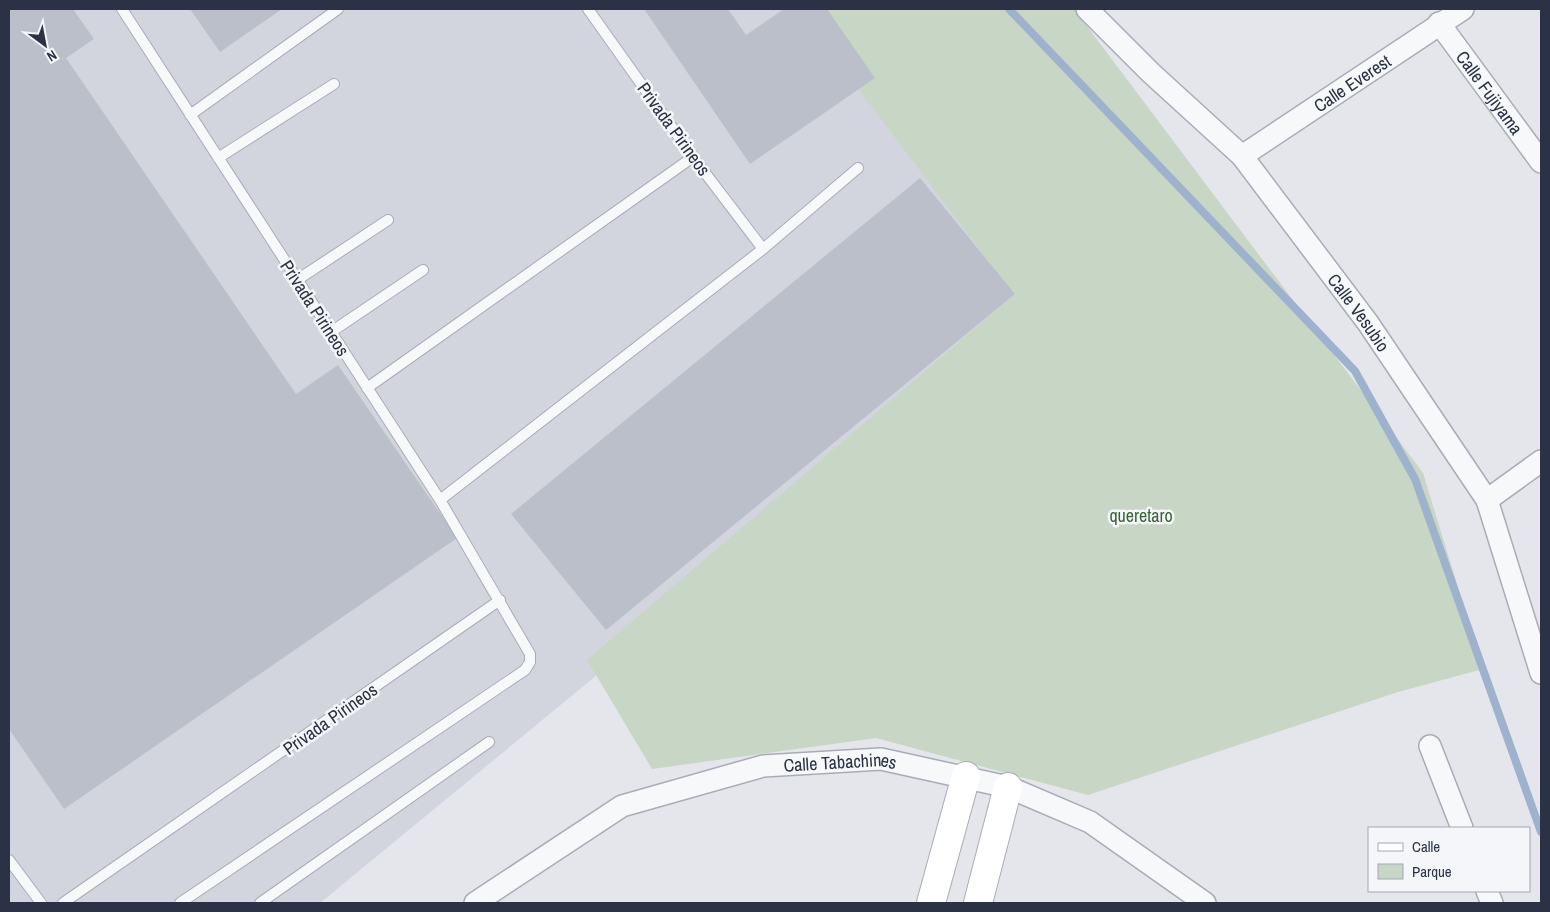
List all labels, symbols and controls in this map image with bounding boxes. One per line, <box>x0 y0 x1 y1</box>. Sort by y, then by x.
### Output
north arrow <box>20 20 70 70</box>
street label: Calle Fujiyama <box>1451 45 1529 139</box>
text: N <box>44 46 60 66</box>
street label: Calle Everest <box>1308 48 1395 118</box>
street label: Privada Pirineos <box>632 77 716 181</box>
street label: Privada Pirineos <box>275 255 355 361</box>
street label: Calle Vesubio <box>1322 268 1396 356</box>
park label: queretaro <box>1109 503 1173 528</box>
street label: Privada Pirineos <box>278 677 382 761</box>
street label: Calle Tabachines <box>783 747 899 777</box>
legend <box>1368 827 1530 892</box>
text: Calle <box>1412 836 1440 857</box>
text: Parque <box>1412 861 1452 882</box>

